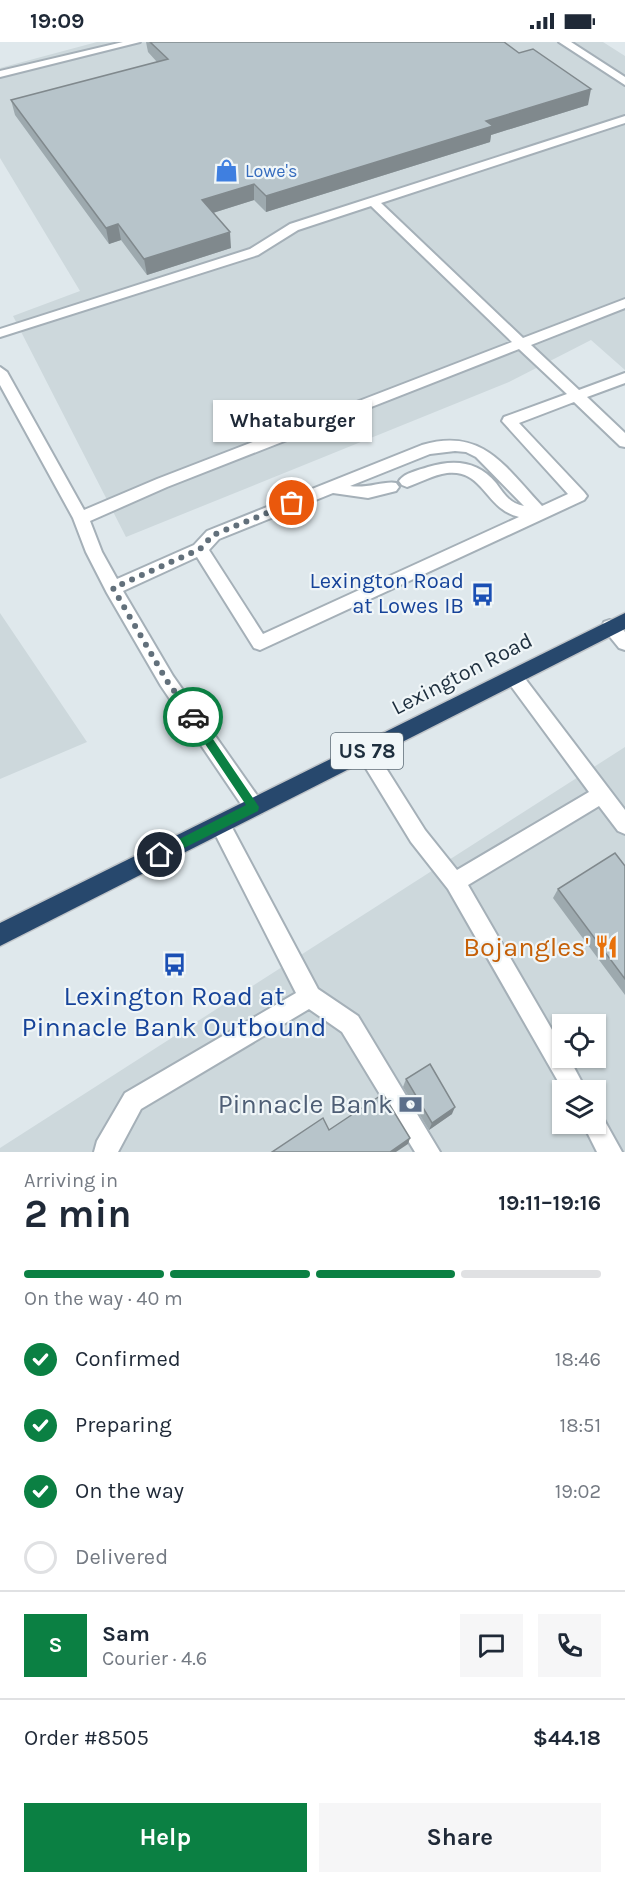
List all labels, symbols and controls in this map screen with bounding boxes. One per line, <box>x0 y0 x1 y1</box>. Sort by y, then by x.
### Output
text: 19:09 <box>30 8 85 34</box>
shop icon: Lowe's <box>214 158 240 184</box>
place label: Lowe's <box>245 160 297 182</box>
callout: Whataburger <box>212 401 372 443</box>
text: Whataburger <box>230 409 355 432</box>
pin <box>266 477 317 528</box>
icon: bag <box>275 486 308 519</box>
place label: Lexington Road at Lowes IB <box>309 568 464 619</box>
bus stop icon: Lexington Road at Lowes IB <box>469 581 495 607</box>
street label: Lexington Road <box>387 627 537 721</box>
courier <box>163 687 223 747</box>
icon: car <box>177 701 210 734</box>
road number: US 78 <box>331 733 403 769</box>
pin <box>134 829 185 880</box>
icon: home <box>143 838 176 871</box>
place label: Bojangles' <box>463 931 589 963</box>
restaurant icon: Bojangles' <box>594 934 620 960</box>
bus stop icon: Lexington Road at Pinnacle Bank Outbound <box>161 951 187 977</box>
place label: Lexington Road at Pinnacle Bank Outbound <box>21 980 327 1043</box>
map controls <box>552 1014 606 1134</box>
button: locate <box>552 1014 606 1068</box>
button: layers <box>552 1080 606 1134</box>
place label: Pinnacle Bank <box>218 1088 393 1120</box>
bank icon: Pinnacle Bank <box>398 1091 424 1117</box>
text: Arriving in <box>24 1169 118 1192</box>
text: 19:11–19:16 <box>498 1190 601 1216</box>
text: 2 min <box>24 1191 132 1237</box>
text: On the way · 40 m <box>24 1287 183 1310</box>
icon: check <box>24 1343 57 1376</box>
text: Confirmed <box>75 1346 181 1372</box>
text: 18:46 <box>555 1348 601 1371</box>
icon: check <box>24 1409 57 1442</box>
text: Preparing <box>75 1412 172 1438</box>
text: 18:51 <box>560 1414 601 1437</box>
icon: check <box>24 1475 57 1508</box>
text: On the way <box>75 1478 184 1504</box>
text: 19:02 <box>555 1480 601 1503</box>
text: Delivered <box>75 1544 168 1570</box>
button: chat <box>460 1614 523 1677</box>
button: phone <box>538 1614 601 1677</box>
text: Sam <box>102 1621 150 1647</box>
text: S <box>48 1632 63 1658</box>
text: Courier · 4.6 <box>102 1647 207 1670</box>
text: Order #8505 <box>24 1725 149 1751</box>
text: $44.18 <box>533 1725 601 1751</box>
button: Help <box>24 1803 307 1872</box>
button: Share <box>319 1803 601 1872</box>

